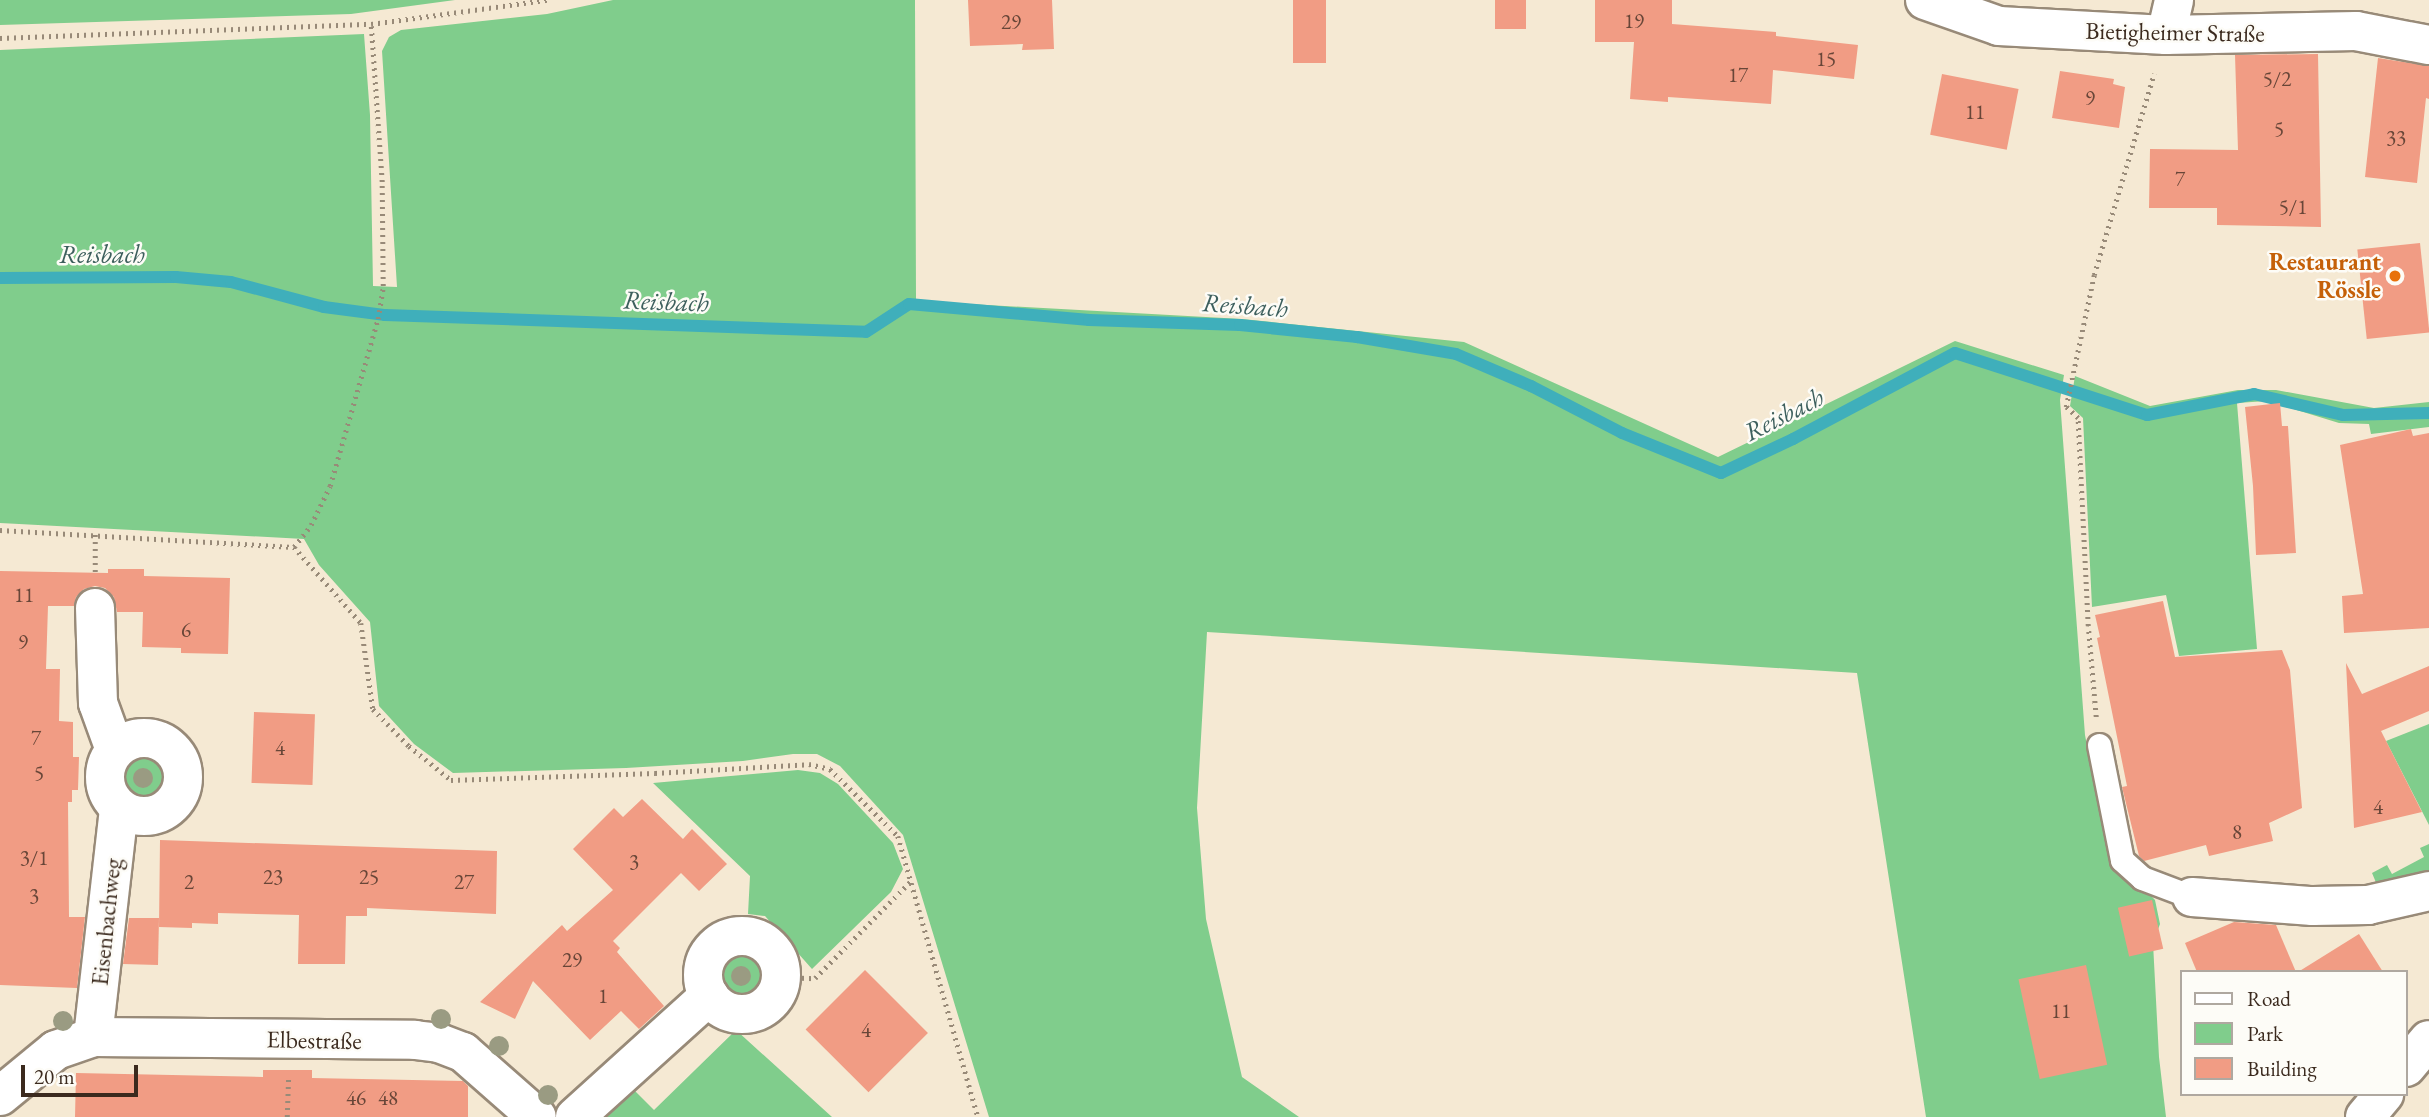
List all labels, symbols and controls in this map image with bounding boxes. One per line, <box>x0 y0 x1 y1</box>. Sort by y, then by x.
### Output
house number: 19 <box>1624 8 1644 34</box>
house number: 29 <box>1001 9 1021 35</box>
street label: Bietigheimer Straße <box>2085 16 2265 48</box>
house number: 15 <box>1816 46 1836 72</box>
house number: 17 <box>1728 62 1748 88</box>
house number: 5/2 <box>2263 66 2291 92</box>
house number: 9 <box>2085 85 2095 111</box>
house number: 11 <box>1965 99 1985 125</box>
house number: 5 <box>2274 116 2284 142</box>
house number: 33 <box>2386 125 2406 151</box>
house number: 7 <box>2175 166 2185 192</box>
house number: 5/1 <box>2279 194 2307 220</box>
water label: Reisbach <box>59 239 145 271</box>
place label: Restaurant Rössle <box>2269 248 2381 304</box>
marker: Restaurant Rössle <box>2387 268 2403 284</box>
water label: Reisbach <box>623 285 709 319</box>
water label: Reisbach <box>1201 287 1289 325</box>
water label: Reisbach <box>1739 382 1829 448</box>
house number: 11 <box>14 582 34 608</box>
house number: 6 <box>181 617 191 643</box>
house number: 9 <box>18 629 28 655</box>
house number: 7 <box>31 725 41 751</box>
house number: 4 <box>275 735 285 761</box>
house number: 5 <box>34 760 44 786</box>
house number: 4 <box>2373 794 2383 820</box>
house number: 8 <box>2232 819 2242 845</box>
house number: 3/1 <box>20 845 48 871</box>
house number: 3 <box>629 849 639 875</box>
street label: Eisenbachweg <box>85 857 127 987</box>
house number: 23 <box>263 864 283 890</box>
house number: 25 <box>359 864 379 890</box>
house number: 2 <box>184 869 194 895</box>
house number: 27 <box>454 869 474 895</box>
house number: 3 <box>29 883 39 909</box>
house number: 29 <box>562 947 582 973</box>
legend <box>2180 970 2408 1096</box>
house number: 1 <box>598 983 608 1009</box>
text: Road <box>2247 985 2291 1012</box>
house number: 11 <box>2051 998 2071 1024</box>
house number: 4 <box>861 1017 871 1043</box>
text: Park <box>2247 1020 2283 1047</box>
street label: Elbestraße <box>266 1025 362 1055</box>
scale bar <box>24 1050 142 1094</box>
text: Building <box>2247 1055 2317 1082</box>
text: 20 m <box>34 1063 75 1090</box>
house number: 46 <box>346 1085 366 1111</box>
house number: 48 <box>378 1085 398 1111</box>

